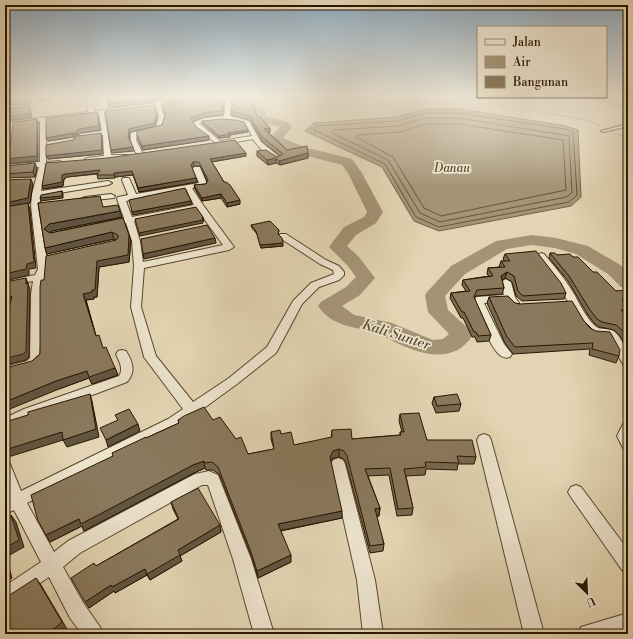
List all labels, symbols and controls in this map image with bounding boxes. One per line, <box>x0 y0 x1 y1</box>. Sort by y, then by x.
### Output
legend <box>477 26 607 98</box>
text: Jalan <box>512 35 541 50</box>
text: Air <box>512 55 530 70</box>
text: Bangunan <box>512 75 568 90</box>
water label: Danau <box>433 161 470 176</box>
water label: Kali Sunter <box>360 316 433 355</box>
north arrow <box>567 573 607 613</box>
text: U <box>583 593 597 610</box>

